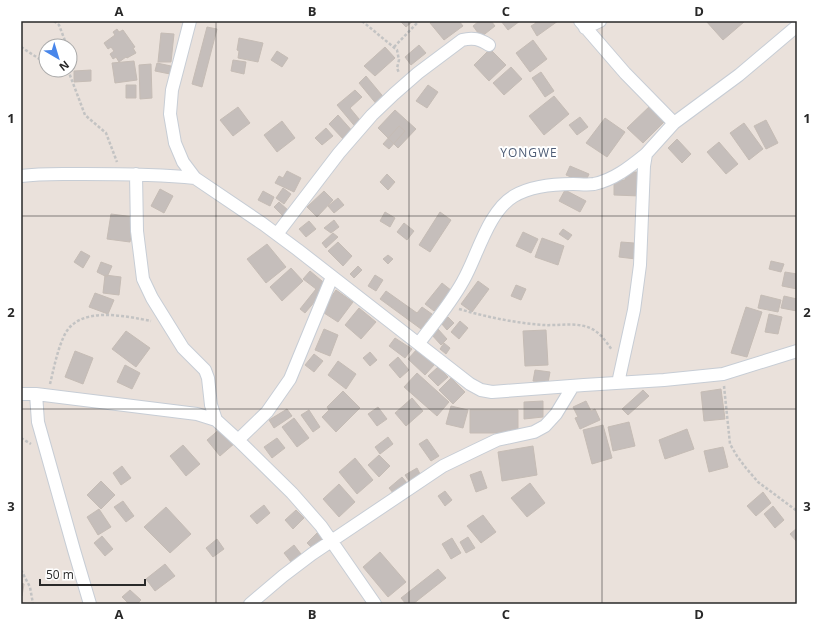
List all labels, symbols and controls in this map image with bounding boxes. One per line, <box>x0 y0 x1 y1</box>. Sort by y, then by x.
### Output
text: A <box>115 2 124 20</box>
text: B <box>308 2 317 20</box>
text: C <box>502 2 510 20</box>
text: D <box>694 2 704 20</box>
north arrow <box>38 38 78 78</box>
text: N <box>56 58 73 75</box>
text: 1 <box>7 109 15 127</box>
text: 1 <box>803 109 811 127</box>
district label: YONGWE <box>500 144 558 161</box>
text: 2 <box>7 303 15 321</box>
text: 2 <box>803 303 811 321</box>
text: 3 <box>7 497 15 515</box>
text: 3 <box>803 497 811 515</box>
scale bar <box>40 561 145 587</box>
text: 50 m <box>46 566 74 583</box>
text: A <box>115 605 124 623</box>
text: B <box>308 605 317 623</box>
text: C <box>502 605 510 623</box>
text: D <box>694 605 704 623</box>

